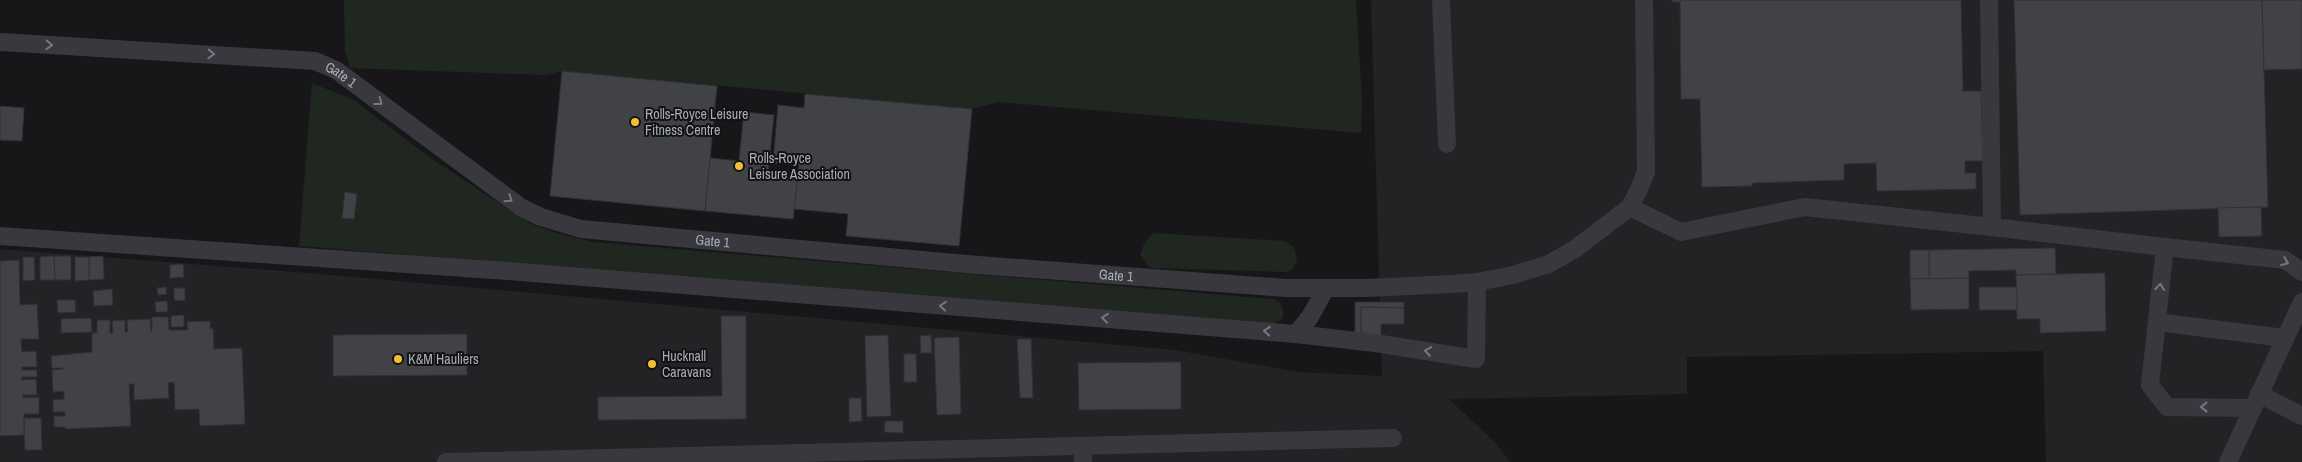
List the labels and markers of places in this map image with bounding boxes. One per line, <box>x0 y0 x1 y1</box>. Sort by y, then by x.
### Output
place label: Rolls-Royce Leisure Fitness Centre <box>645 105 748 139</box>
marker: Rolls-Royce Leisure Fitness Centre <box>629 116 641 128</box>
place label: Rolls-Royce Leisure Association <box>749 149 850 183</box>
marker: Rolls-Royce Leisure Association <box>733 160 745 172</box>
place label: Hucknall Caravans <box>662 347 711 381</box>
place label: K&M Hauliers <box>408 350 479 368</box>
marker: K&M Hauliers <box>392 353 404 365</box>
marker: Hucknall Caravans <box>646 358 658 370</box>

